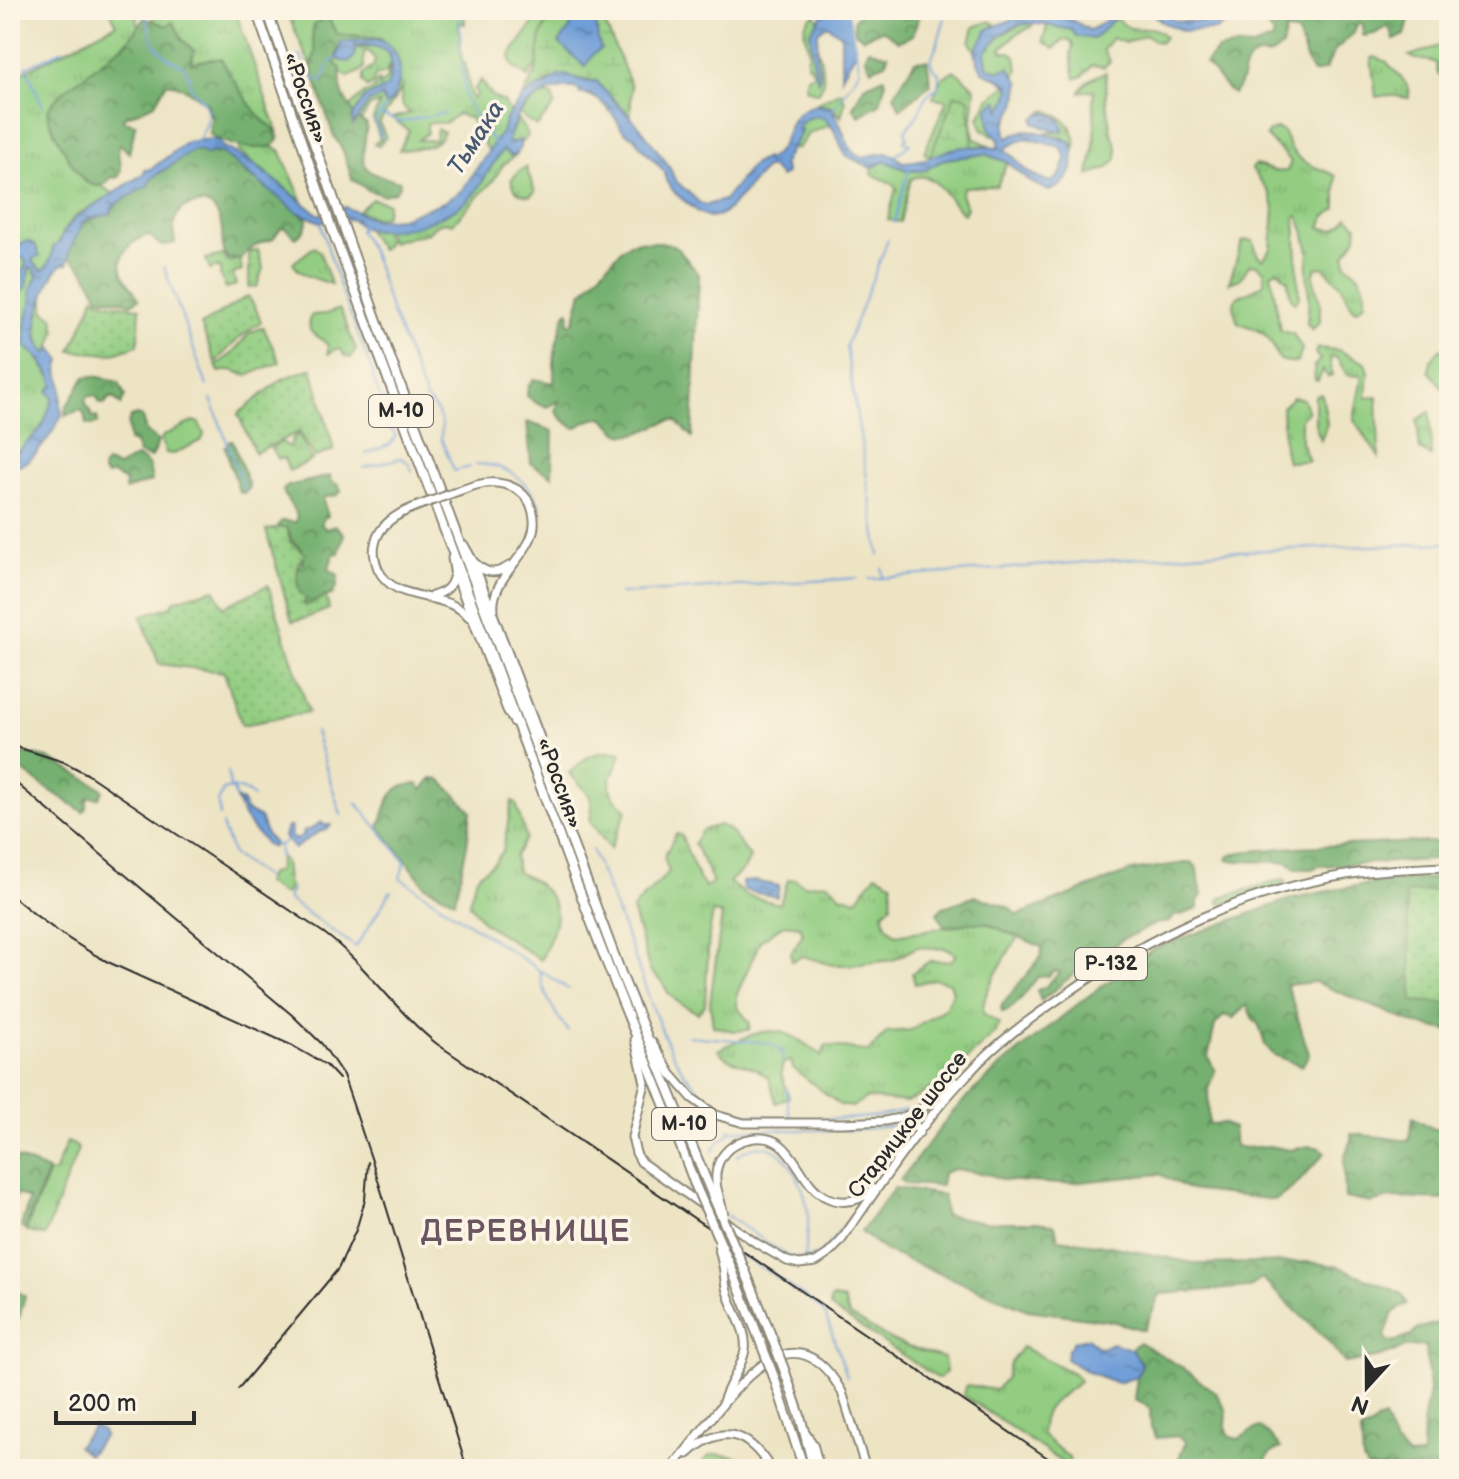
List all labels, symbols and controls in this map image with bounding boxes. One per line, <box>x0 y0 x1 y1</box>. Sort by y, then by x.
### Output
street label: «Россия» <box>277 49 333 147</box>
water label: Тьмака <box>441 95 511 181</box>
road number: М-10 <box>369 395 433 427</box>
street label: «Россия» <box>530 734 588 832</box>
road number: Р-132 <box>1075 948 1147 980</box>
street label: Старицкое шоссе <box>842 1046 974 1204</box>
road number: М-10 <box>652 1108 716 1140</box>
district label: ДЕРЕВНИЩЕ <box>421 1214 631 1250</box>
north arrow <box>1327 1347 1407 1427</box>
scale bar <box>56 1375 194 1425</box>
text: 200 m <box>68 1389 137 1418</box>
text: N <box>1348 1389 1373 1420</box>

